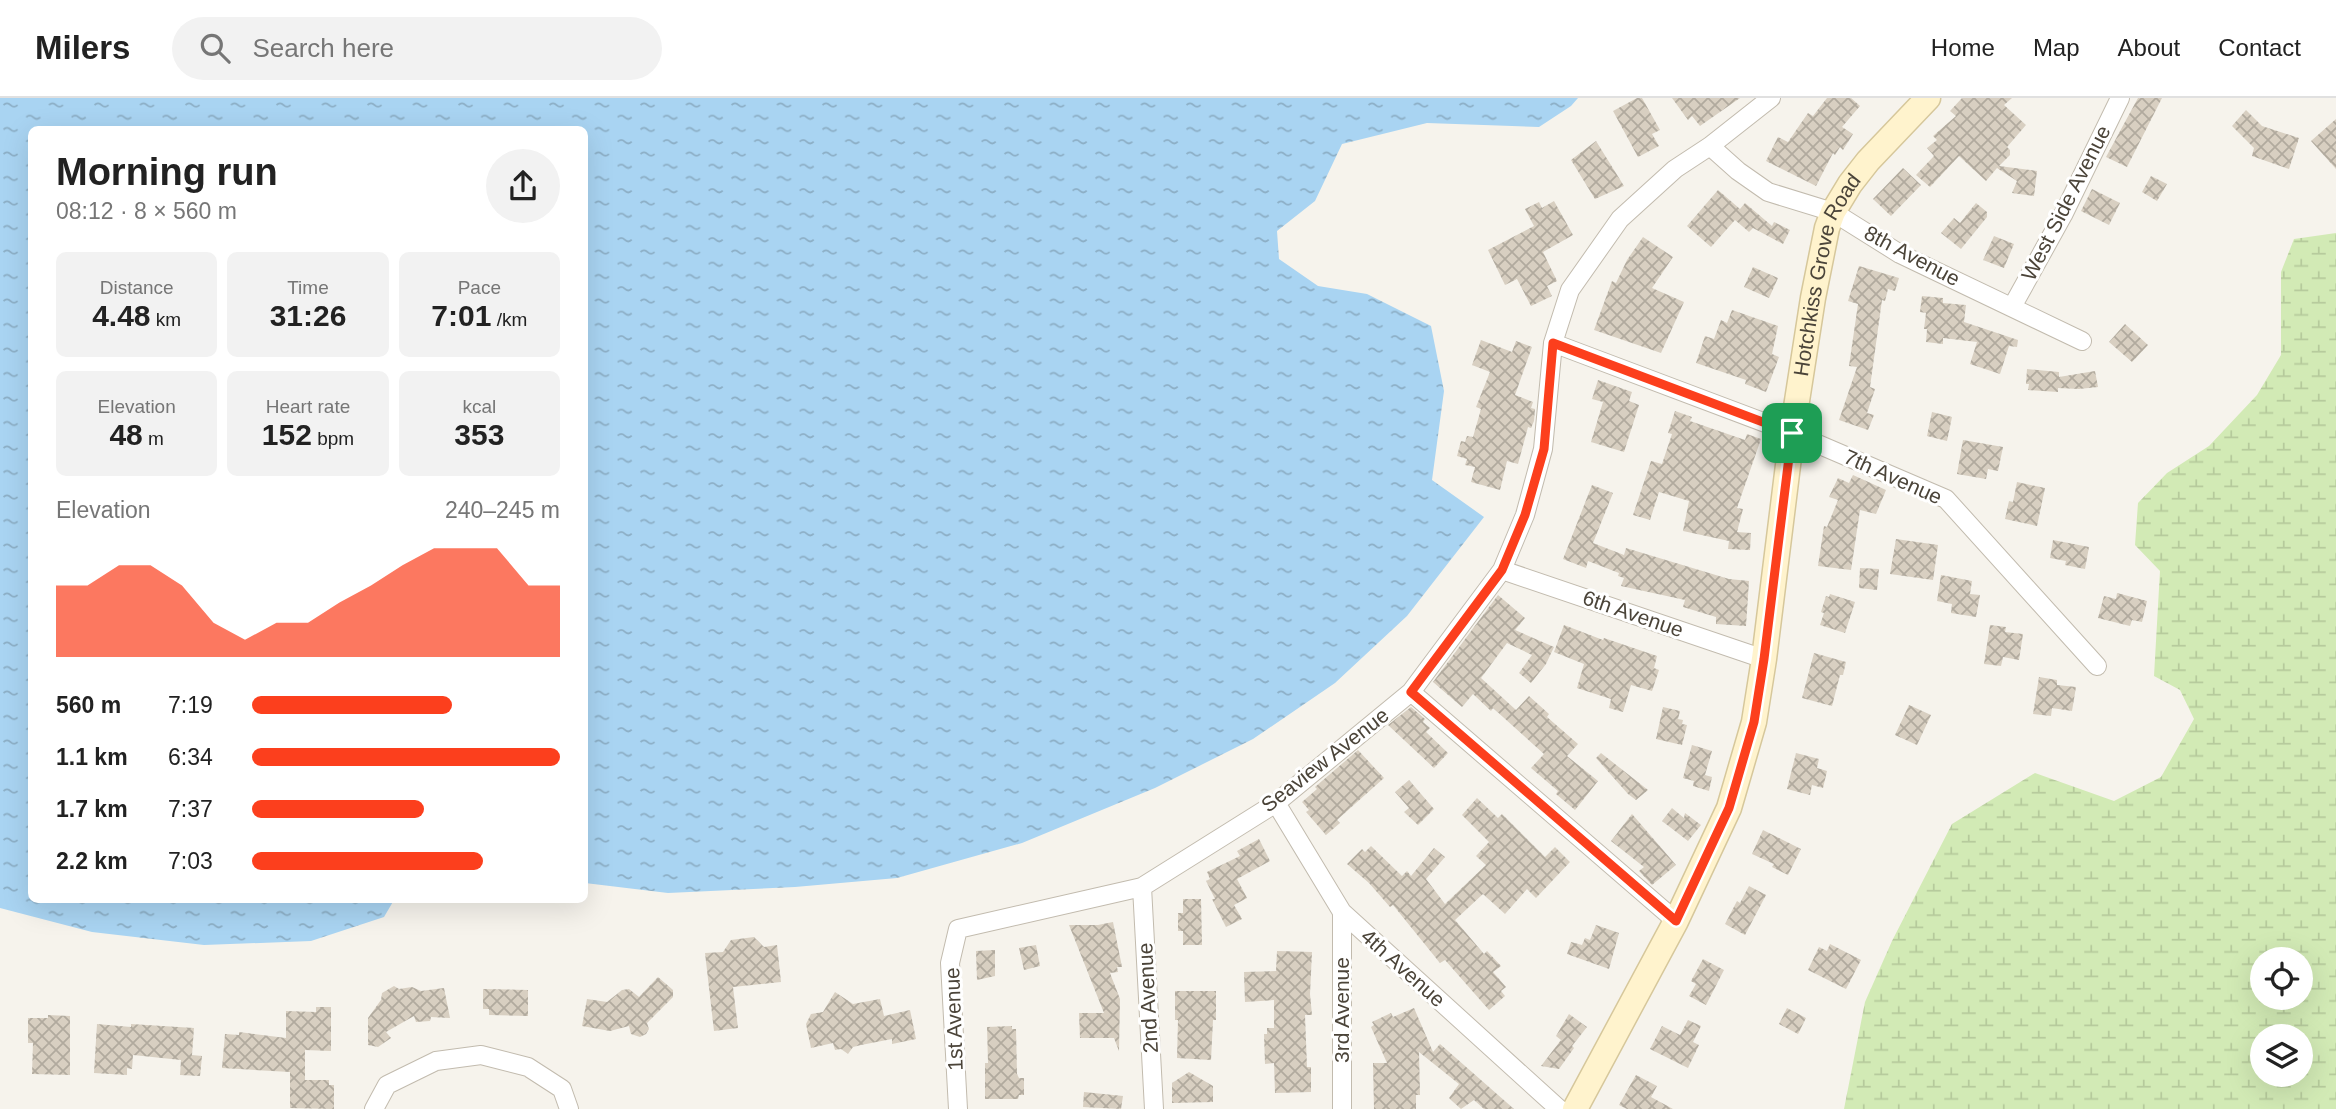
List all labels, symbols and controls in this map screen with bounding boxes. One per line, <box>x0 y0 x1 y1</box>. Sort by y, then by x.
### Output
search box <box>172 17 662 80</box>
text: Milers <box>35 29 130 66</box>
icon: search <box>196 29 234 67</box>
text: Search here <box>252 33 394 63</box>
text: Home <box>1931 34 1995 61</box>
text: Map <box>2033 34 2080 61</box>
text: About <box>2118 34 2180 61</box>
text: Contact <box>2218 34 2301 61</box>
street label: West Side Avenue <box>2017 121 2115 284</box>
button: share <box>486 149 560 223</box>
text: Morning run <box>56 151 278 193</box>
street label: Hotchkiss Grove Road <box>1789 169 1865 378</box>
text: 08:12 · 8 × 560 m <box>56 198 237 224</box>
street label: 8th Avenue <box>1861 221 1964 290</box>
text: Distance <box>100 277 174 298</box>
text: Time <box>287 277 329 298</box>
text: Pace <box>458 277 501 298</box>
text: 4.48 <box>92 299 151 332</box>
text: 31:26 <box>270 299 346 332</box>
text: 7:01 <box>431 299 491 332</box>
text: km <box>151 309 181 330</box>
text: /km <box>491 309 527 330</box>
text: Elevation <box>98 396 176 417</box>
text: Heart rate <box>266 396 350 417</box>
text: kcal <box>462 396 496 417</box>
pin <box>1762 403 1822 463</box>
icon: arrive <box>1773 414 1811 452</box>
text: 48 <box>109 418 143 451</box>
text: 152 <box>262 418 312 451</box>
text: 353 <box>454 418 504 451</box>
text: m <box>143 428 164 449</box>
text: bpm <box>312 428 354 449</box>
street label: 7th Avenue <box>1841 445 1946 508</box>
text: Elevation <box>56 497 151 523</box>
text: 240–245 m <box>445 497 560 523</box>
street label: 6th Avenue <box>1580 586 1686 641</box>
text: 560 m <box>56 692 121 718</box>
text: 7:19 <box>168 692 213 718</box>
street label: Seaview Avenue <box>1257 703 1393 816</box>
text: 1.1 km <box>56 744 128 770</box>
text: 6:34 <box>168 744 213 770</box>
text: 1.7 km <box>56 796 128 822</box>
text: 7:37 <box>168 796 213 822</box>
text: 2.2 km <box>56 848 128 874</box>
text: 7:03 <box>168 848 213 874</box>
street label: 4th Avenue <box>1357 924 1450 1011</box>
street label: 2nd Avenue <box>1133 942 1162 1054</box>
map controls <box>2250 947 2313 1087</box>
button: locate <box>2250 947 2313 1010</box>
street label: 3rd Avenue <box>1330 957 1353 1063</box>
street label: 1st Avenue <box>940 967 967 1071</box>
button: layers <box>2250 1024 2313 1087</box>

